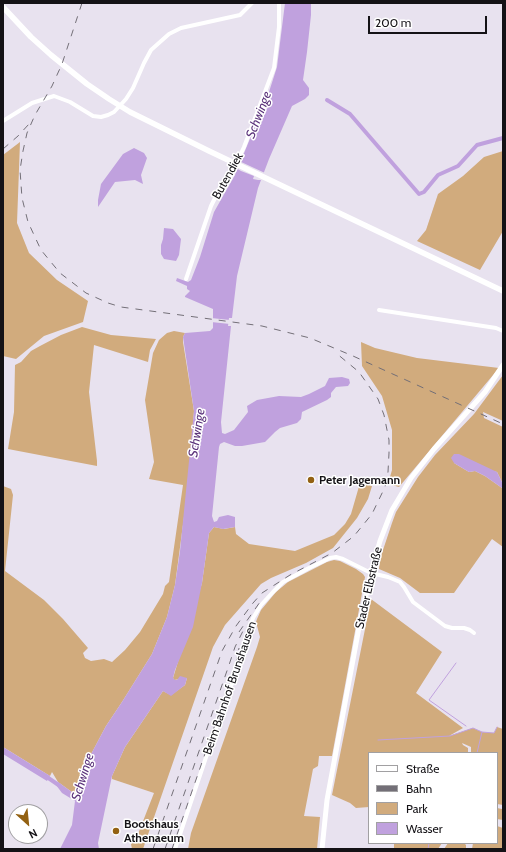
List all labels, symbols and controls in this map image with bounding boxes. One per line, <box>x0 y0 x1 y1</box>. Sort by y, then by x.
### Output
scale bar <box>370 8 489 34</box>
text: 200 m <box>375 15 411 30</box>
water label: Schwinge <box>243 89 275 141</box>
street label: Butendiek <box>209 150 247 202</box>
water label: Schwinge <box>185 408 209 458</box>
place label: Peter Jagemann <box>319 473 400 487</box>
marker: Peter Jagemann <box>306 475 316 485</box>
street label: Stader Elbstraße <box>353 546 385 630</box>
street label: Beim Bahnhof Brunshausen <box>200 619 260 757</box>
water label: Schwinge <box>68 751 98 803</box>
legend <box>368 752 498 844</box>
text: Straße <box>406 761 439 776</box>
text: Bahn <box>406 781 432 796</box>
text: Park <box>406 801 428 816</box>
north arrow <box>8 804 48 844</box>
place label: Bootshaus Athenaeum <box>124 817 184 845</box>
text: Wasser <box>406 821 443 836</box>
text: N <box>26 826 40 842</box>
marker: Bootshaus Athenaeum <box>111 826 121 836</box>

